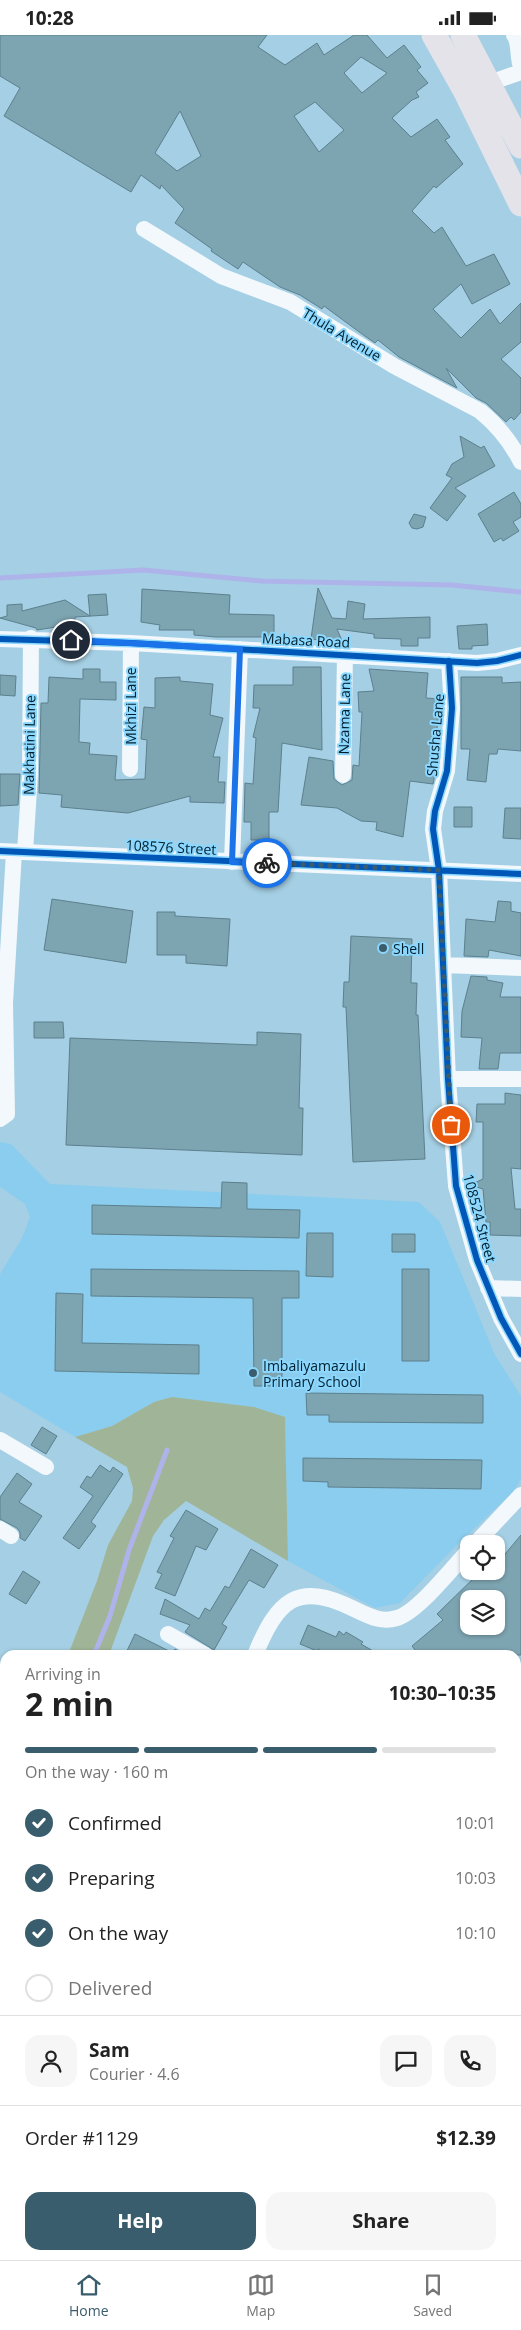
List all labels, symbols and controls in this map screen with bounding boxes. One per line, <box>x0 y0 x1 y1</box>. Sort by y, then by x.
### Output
text: 10:28 <box>25 5 74 31</box>
street label: Thula Avenue <box>299 303 385 365</box>
pin <box>50 619 92 661</box>
icon: home <box>57 626 85 654</box>
street label: Mabasa Road <box>261 628 351 652</box>
street label: Mkhizi Lane <box>121 667 140 745</box>
street label: Nzama Lane <box>334 673 354 755</box>
street label: Shusha Lane <box>422 693 448 777</box>
street label: Makhatini Lane <box>19 695 39 795</box>
street label: 108576 Street <box>125 835 217 859</box>
courier <box>242 838 292 888</box>
icon: bike <box>253 849 281 877</box>
place label: Shell <box>393 939 424 958</box>
marker: Shell <box>377 942 389 954</box>
pin <box>430 1104 472 1146</box>
icon: bag <box>437 1111 465 1139</box>
street label: 108524 Street <box>459 1172 501 1264</box>
place label: Imbaliyamazulu Primary School <box>263 1356 366 1391</box>
marker: Imbaliyamazulu Primary School <box>247 1367 259 1379</box>
map controls <box>460 1535 505 1635</box>
button: locate <box>460 1535 505 1580</box>
button: layers <box>460 1590 505 1635</box>
text: Arriving in <box>25 1663 101 1685</box>
text: 10:30–10:35 <box>389 1680 496 1706</box>
text: 2 min <box>25 1682 114 1725</box>
text: On the way · 160 m <box>25 1761 168 1783</box>
icon: check <box>25 1809 53 1837</box>
text: Confirmed <box>68 1810 162 1836</box>
text: 10:01 <box>455 1812 496 1834</box>
icon: check <box>25 1864 53 1892</box>
text: Preparing <box>68 1865 155 1891</box>
text: 10:03 <box>455 1867 496 1889</box>
icon: check <box>25 1919 53 1947</box>
text: On the way <box>68 1920 168 1946</box>
text: 10:10 <box>455 1922 496 1944</box>
text: Delivered <box>68 1975 152 2001</box>
button: person <box>25 2035 77 2087</box>
button: chat <box>380 2035 432 2087</box>
button: phone <box>444 2035 496 2087</box>
text: Sam <box>89 2037 130 2063</box>
text: Courier · 4.6 <box>89 2063 180 2085</box>
text: Order #1129 <box>25 2125 138 2151</box>
text: $12.39 <box>436 2125 496 2151</box>
button: Help <box>25 2192 256 2250</box>
button: Share <box>266 2192 496 2250</box>
tab: Home <box>69 2271 109 2320</box>
tab: Map <box>246 2271 275 2320</box>
tab: Saved <box>413 2271 452 2320</box>

